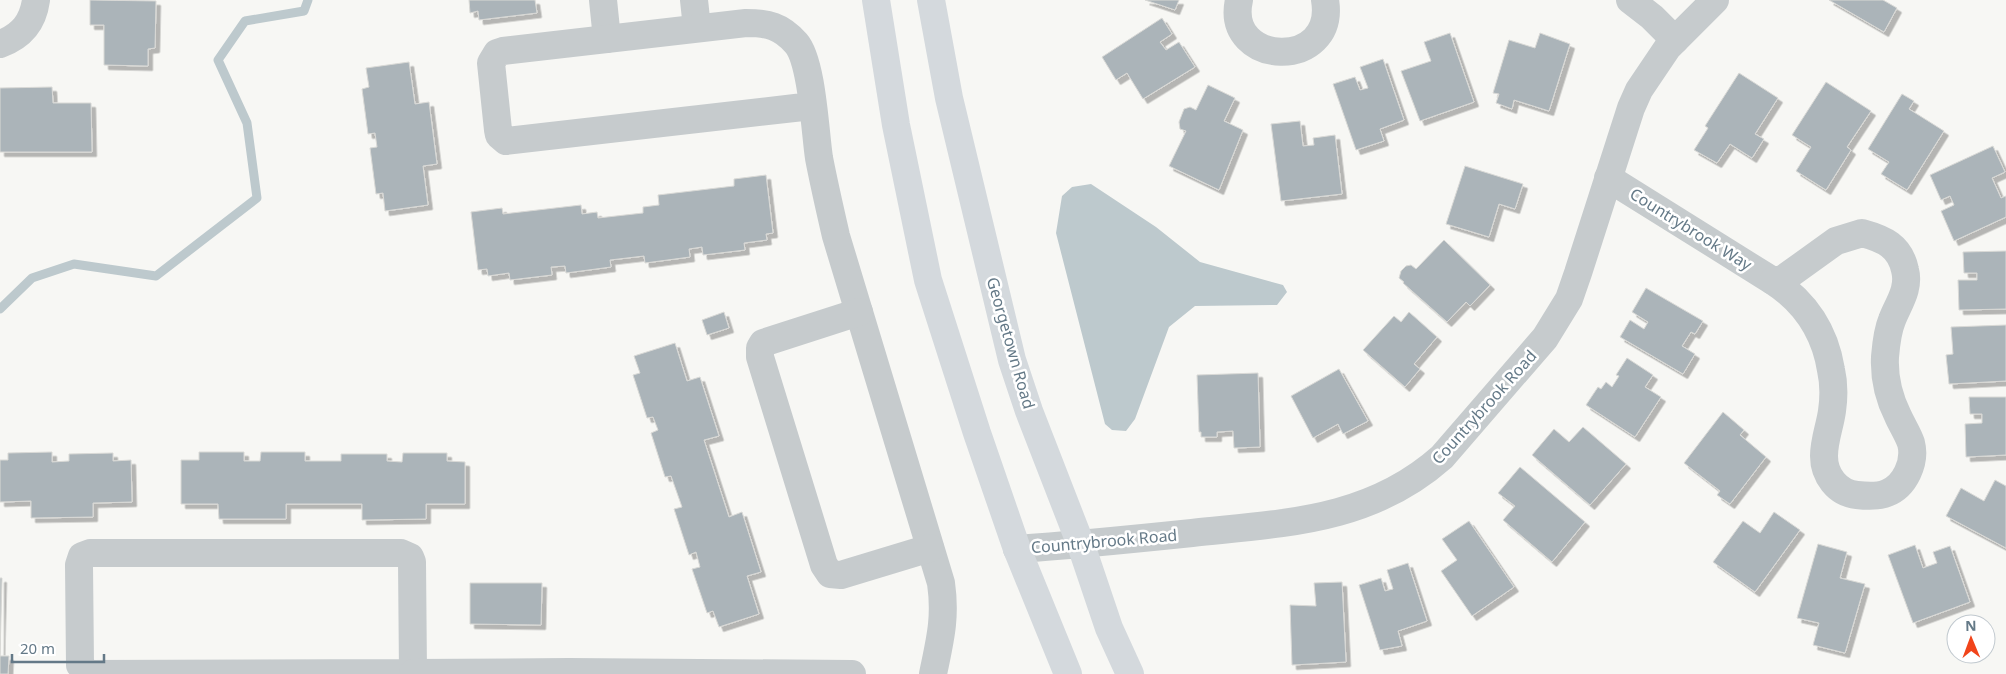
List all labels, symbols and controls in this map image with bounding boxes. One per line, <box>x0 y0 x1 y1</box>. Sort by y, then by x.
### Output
street label: Countrybrook Way <box>1626 183 1757 276</box>
street label: Georgetown Road <box>982 275 1040 411</box>
street label: Countrybrook Road <box>1427 345 1541 469</box>
street label: Countrybrook Road <box>1030 524 1178 558</box>
north arrow <box>1946 614 1996 664</box>
text: N <box>1965 616 1977 635</box>
scale bar <box>12 632 105 664</box>
text: 20 m <box>20 638 55 658</box>

